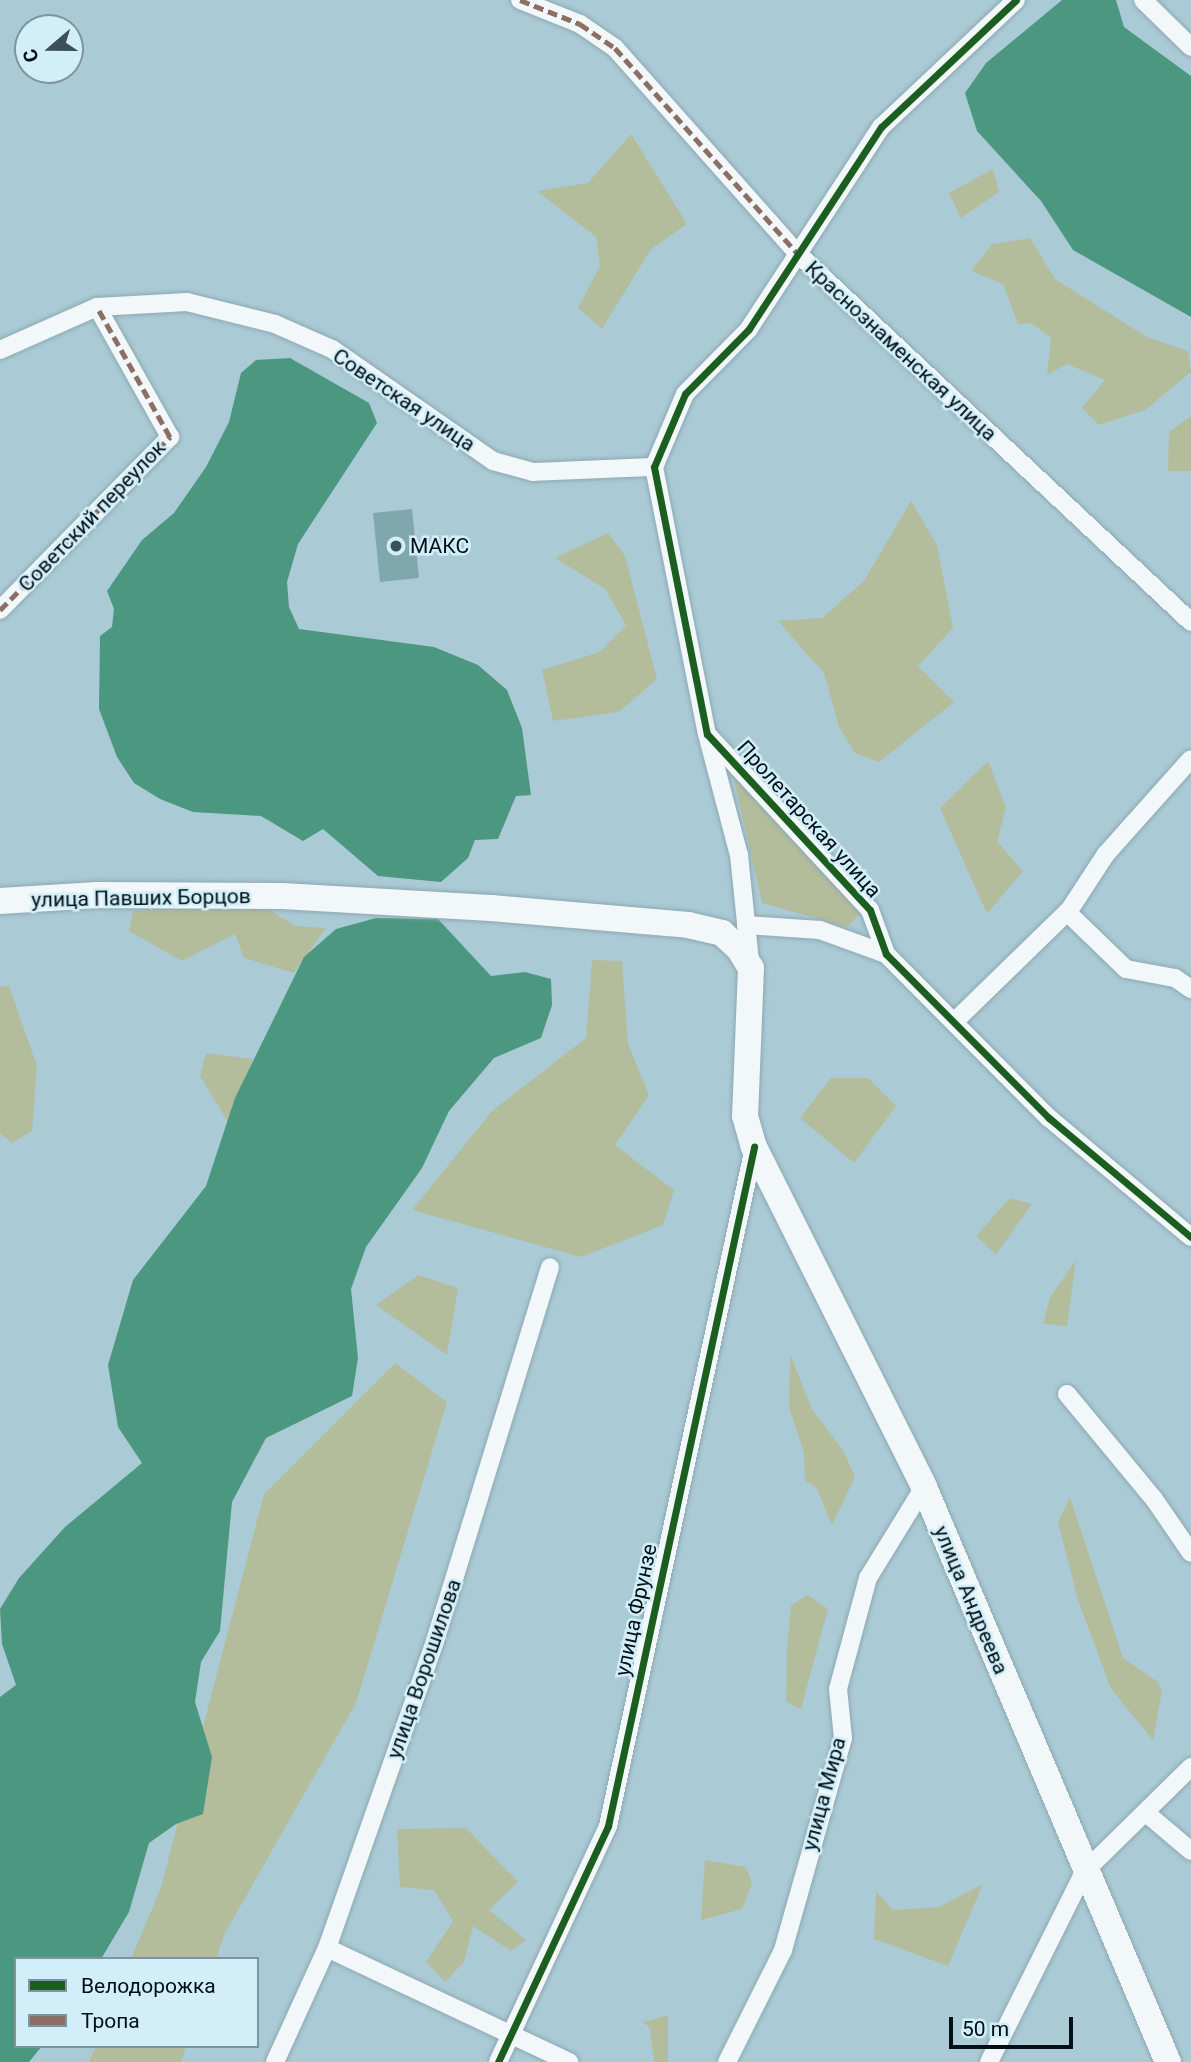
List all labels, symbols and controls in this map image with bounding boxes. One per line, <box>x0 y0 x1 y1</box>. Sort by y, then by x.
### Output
north arrow <box>14 14 84 84</box>
text: С <box>18 46 44 65</box>
street label: Краснознаменская улица <box>800 256 1002 446</box>
street label: Советская улица <box>328 343 480 457</box>
street label: Советский переулок <box>13 435 171 597</box>
place label: МАКС <box>410 533 469 559</box>
marker: МАКС <box>388 538 404 554</box>
street label: Пролетарская улица <box>732 735 886 903</box>
street label: улица Павших Борцов <box>31 883 251 913</box>
street label: улица Андреева <box>928 1522 1014 1678</box>
street label: улица Фрунзе <box>610 1542 662 1678</box>
street label: улица Ворошилова <box>381 1576 467 1762</box>
street label: улица Мира <box>797 1734 851 1854</box>
legend <box>14 1957 259 2048</box>
text: Велодорожка <box>81 1974 216 1998</box>
scale bar <box>953 2002 1077 2046</box>
text: Тропа <box>81 2009 140 2033</box>
text: 50 m <box>962 2017 1009 2041</box>

